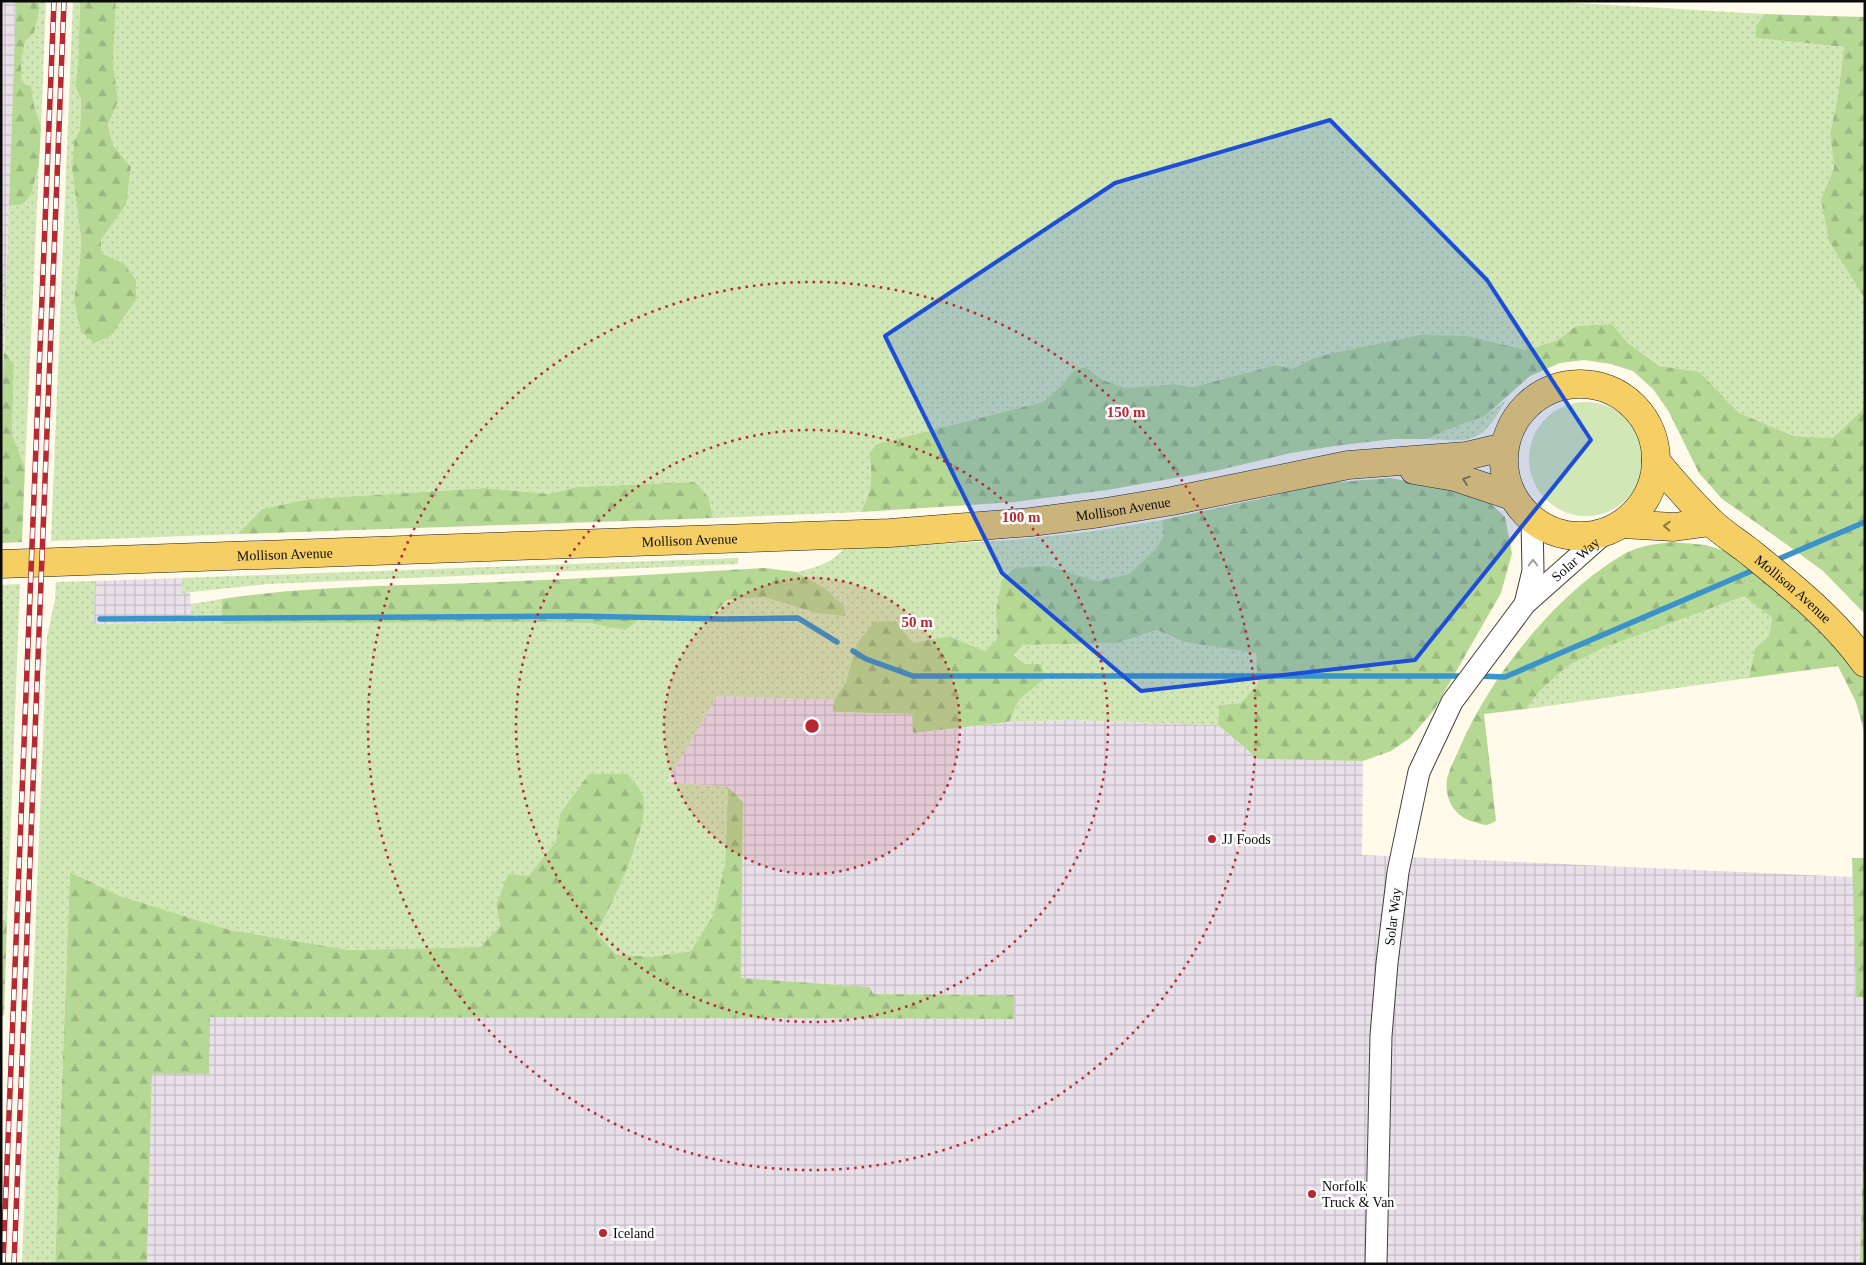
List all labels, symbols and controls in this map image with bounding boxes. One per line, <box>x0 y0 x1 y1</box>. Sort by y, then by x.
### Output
text: 150 m <box>1107 404 1146 420</box>
one-way arrow <box>1462 476 1470 486</box>
street label: Mollison Avenue <box>1075 494 1172 524</box>
text: 100 m <box>1002 509 1041 525</box>
one-way arrow <box>1662 520 1670 531</box>
street label: Mollison Avenue <box>641 531 738 549</box>
street label: Solar Way <box>1549 534 1602 584</box>
street label: Mollison Avenue <box>237 545 333 563</box>
street label: Mollison Avenue <box>1752 552 1834 626</box>
one-way arrow <box>1528 559 1538 566</box>
text: 50 m <box>901 614 933 630</box>
centre of rings <box>803 717 821 735</box>
place label: JJ Foods <box>1222 832 1271 847</box>
marker: JJ Foods <box>1206 833 1218 845</box>
street label: Solar Way <box>1382 887 1404 946</box>
place label: Norfolk Truck & Van <box>1322 1179 1394 1210</box>
marker: Norfolk Truck & Van <box>1306 1188 1318 1200</box>
place label: Iceland <box>613 1226 654 1241</box>
marker: Iceland <box>597 1227 609 1239</box>

